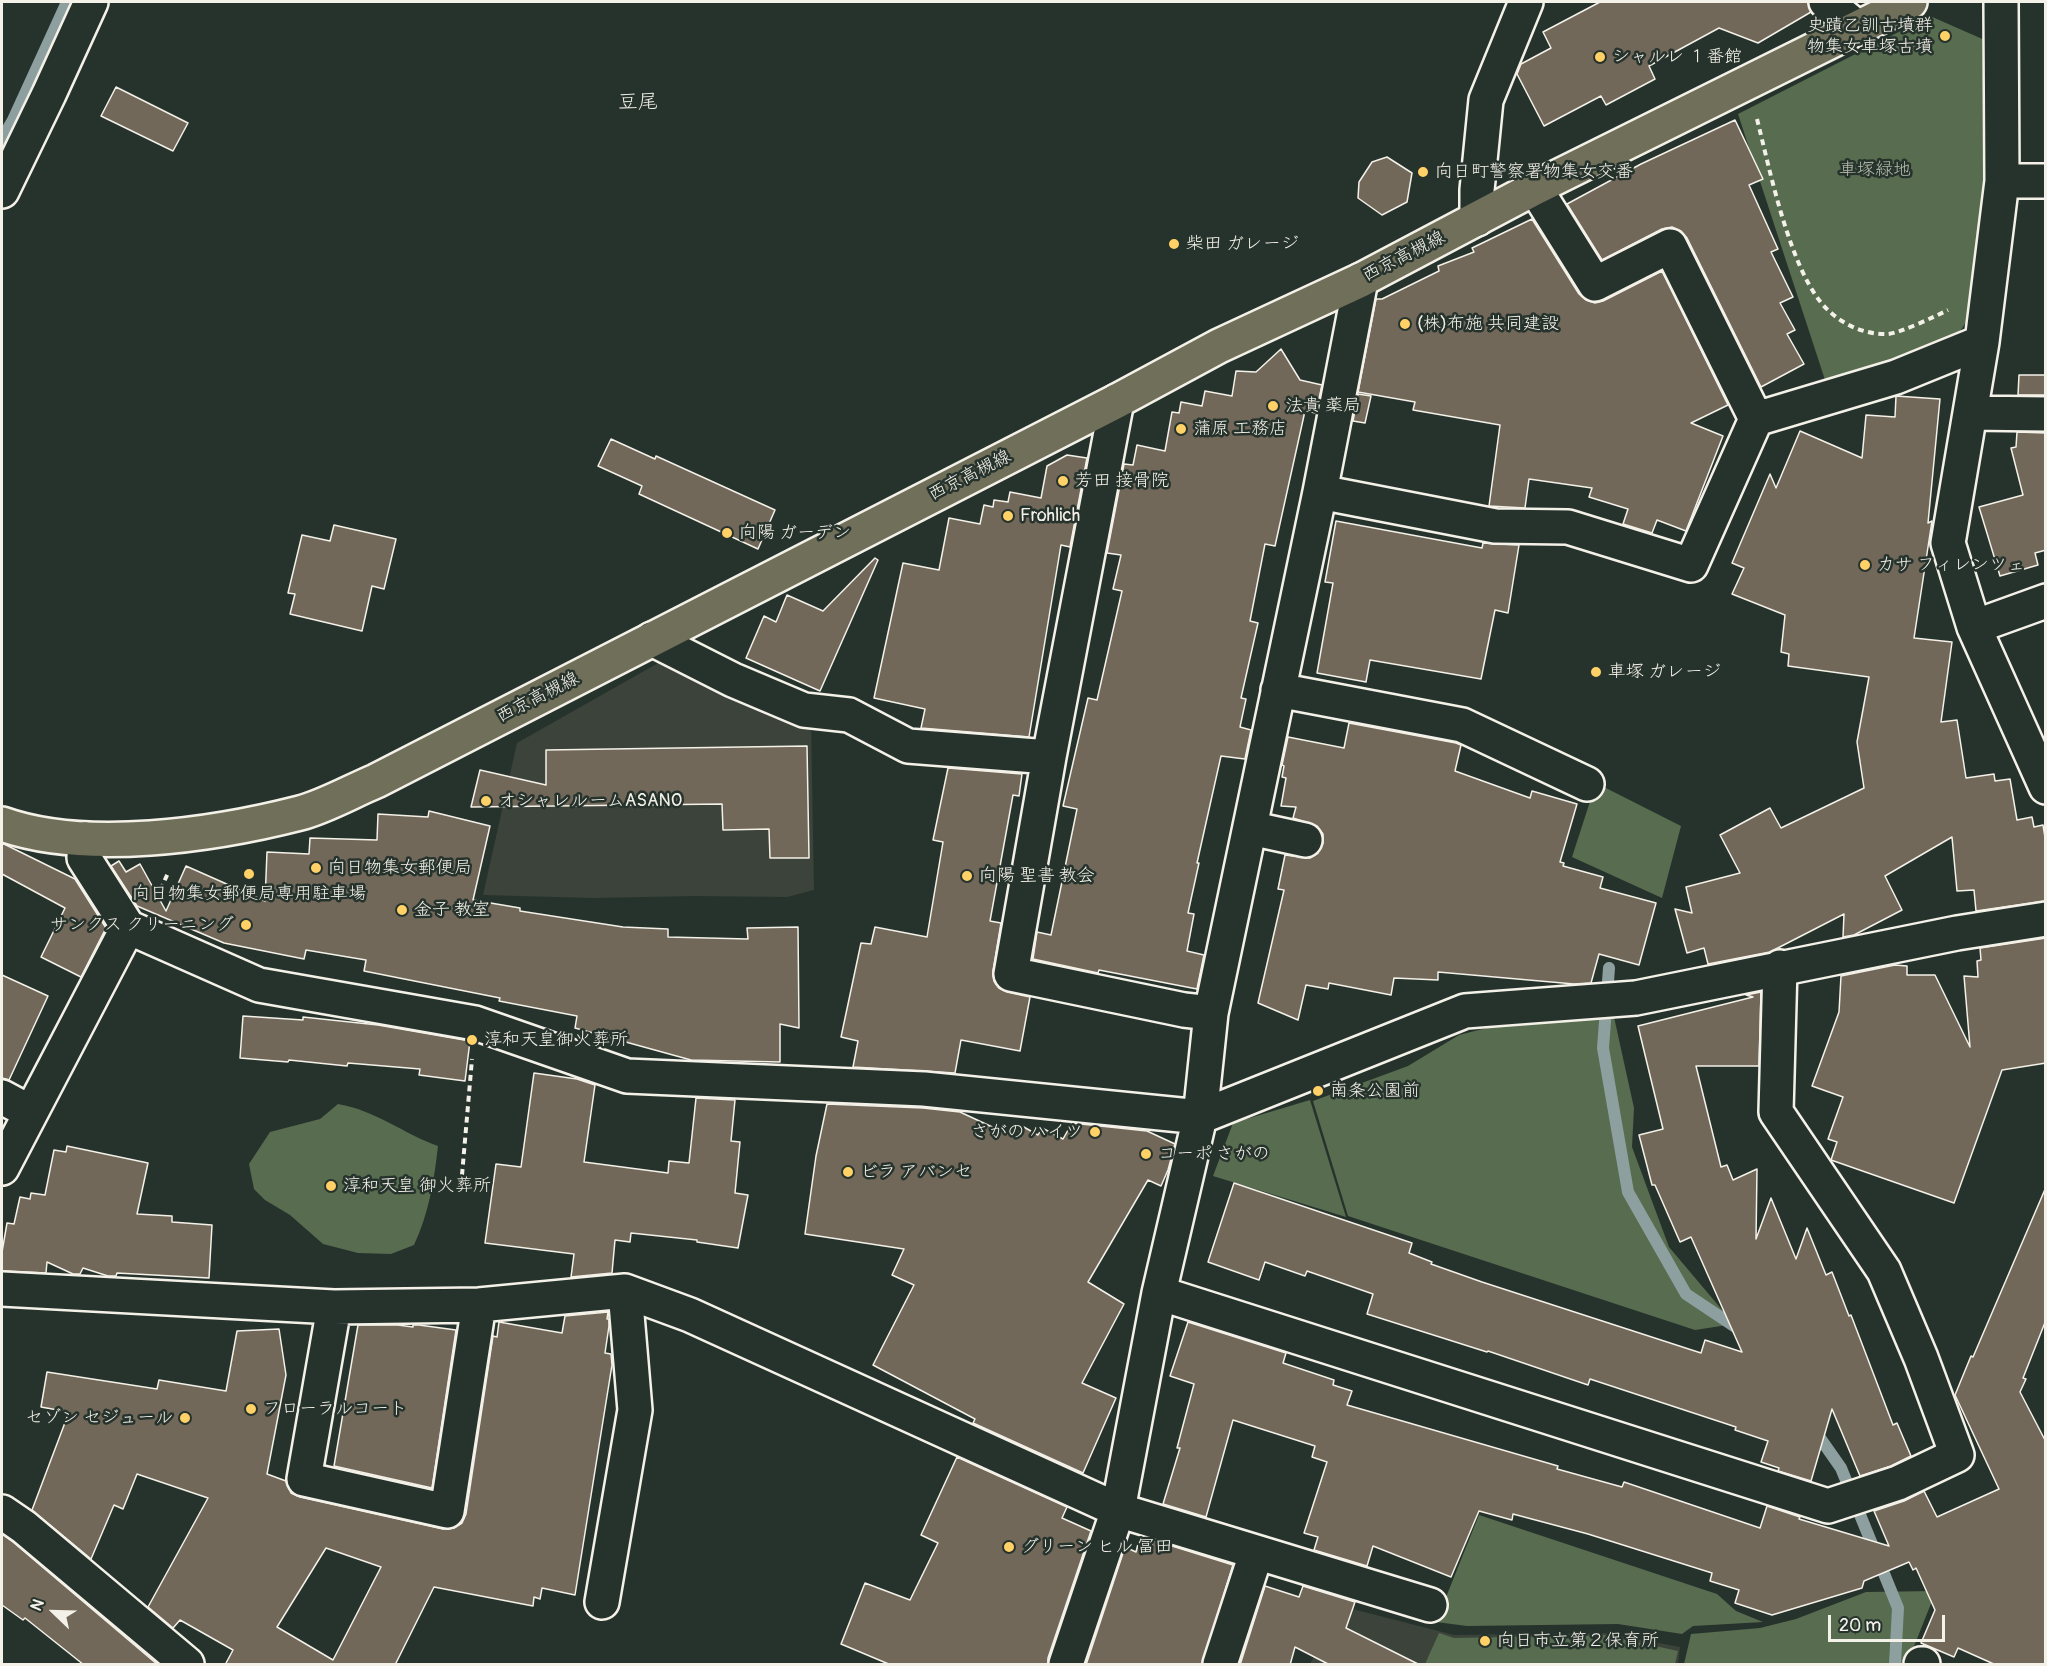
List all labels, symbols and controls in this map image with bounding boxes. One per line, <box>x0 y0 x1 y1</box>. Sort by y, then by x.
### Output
place label: 史蹟乙訓古墳群 物集女車塚古墳 <box>1807 15 1933 57</box>
marker: 史蹟乙訓古墳群 物集女車塚古墳 <box>1938 29 1952 43</box>
place label: シャルレ １番館 <box>1612 46 1742 68</box>
marker: シャルレ １番館 <box>1593 50 1607 64</box>
district label: 豆尾 <box>618 91 658 115</box>
park label: 車塚緑地 <box>1839 159 1911 181</box>
place label: 向日町警察署物集女交番 <box>1435 161 1633 183</box>
marker: 向日町警察署物集女交番 <box>1416 165 1430 179</box>
street label: 西京高槻線 <box>1359 227 1449 287</box>
place label: 柴田 ガレージ <box>1186 233 1299 255</box>
marker: 柴田 ガレージ <box>1167 237 1181 251</box>
place label: (株)布施 共同建設 <box>1417 313 1559 335</box>
marker: (株)布施 共同建設 <box>1398 317 1412 331</box>
place label: 法貴 薬局 <box>1285 395 1361 417</box>
marker: 法貴 薬局 <box>1266 399 1280 413</box>
place label: 蒲原 工務店 <box>1193 418 1287 440</box>
marker: 蒲原 工務店 <box>1174 422 1188 436</box>
street label: 西京高槻線 <box>925 446 1015 506</box>
place label: 芳田 接骨院 <box>1075 470 1169 492</box>
marker: 芳田 接骨院 <box>1056 474 1070 488</box>
place label: Frohlich <box>1020 505 1080 527</box>
marker: Frohlich <box>1001 509 1015 523</box>
place label: 向陽 ガーデン <box>739 522 851 544</box>
marker: 向陽 ガーデン <box>720 526 734 540</box>
place label: カサ フィレンツェ <box>1877 554 2025 576</box>
marker: カサ フィレンツェ <box>1858 558 1872 572</box>
place label: 車塚 ガレージ <box>1608 661 1721 683</box>
marker: 車塚 ガレージ <box>1589 665 1603 679</box>
street label: 西京高槻線 <box>493 668 583 728</box>
place label: オシャレルームASANO <box>498 790 682 812</box>
marker: オシャレルームASANO <box>479 794 493 808</box>
place label: 向日物集女郵便局 <box>328 857 472 879</box>
marker: 向日物集女郵便局 <box>309 861 323 875</box>
place label: 向陽 聖書 教会 <box>979 865 1095 887</box>
marker: 向日物集女郵便局専用駐車場 <box>242 867 256 881</box>
marker: 向陽 聖書 教会 <box>960 869 974 883</box>
place label: 向日物集女郵便局専用駐車場 <box>132 883 366 905</box>
place label: 金子 教室 <box>414 899 490 921</box>
marker: 金子 教室 <box>395 903 409 917</box>
place label: サンクス クリーニング <box>50 914 234 936</box>
marker: サンクス クリーニング <box>239 918 253 932</box>
place label: 淳和天皇御火葬所 <box>484 1029 628 1051</box>
marker: 淳和天皇御火葬所 <box>465 1033 479 1047</box>
place label: 南条公園前 <box>1330 1080 1420 1102</box>
marker: 南条公園前 <box>1311 1084 1325 1098</box>
place label: さがの ハイツ <box>971 1121 1083 1143</box>
marker: さがの ハイツ <box>1088 1125 1102 1139</box>
place label: コーポ さがの <box>1158 1143 1270 1165</box>
marker: コーポ さがの <box>1139 1147 1153 1161</box>
place label: ビラ アバンセ <box>860 1161 972 1183</box>
marker: ビラ アバンセ <box>841 1165 855 1179</box>
place label: 淳和天皇 御火葬所 <box>343 1175 491 1197</box>
marker: 淳和天皇 御火葬所 <box>324 1179 338 1193</box>
place label: フローラルコート <box>263 1398 407 1420</box>
marker: フローラルコート <box>244 1402 258 1416</box>
place label: セゾン セジュール <box>25 1407 173 1429</box>
marker: セゾン セジュール <box>178 1411 192 1425</box>
place label: グリーン ヒル 冨田 <box>1021 1536 1173 1558</box>
marker: グリーン ヒル 冨田 <box>1002 1540 1016 1554</box>
north arrow <box>24 1582 84 1642</box>
text: N <box>26 1596 49 1614</box>
scale bar <box>1831 1603 1948 1641</box>
text: 20 m <box>1839 1614 1881 1637</box>
place label: 向日市立第２保育所 <box>1497 1630 1659 1652</box>
marker: 向日市立第２保育所 <box>1478 1634 1492 1648</box>

